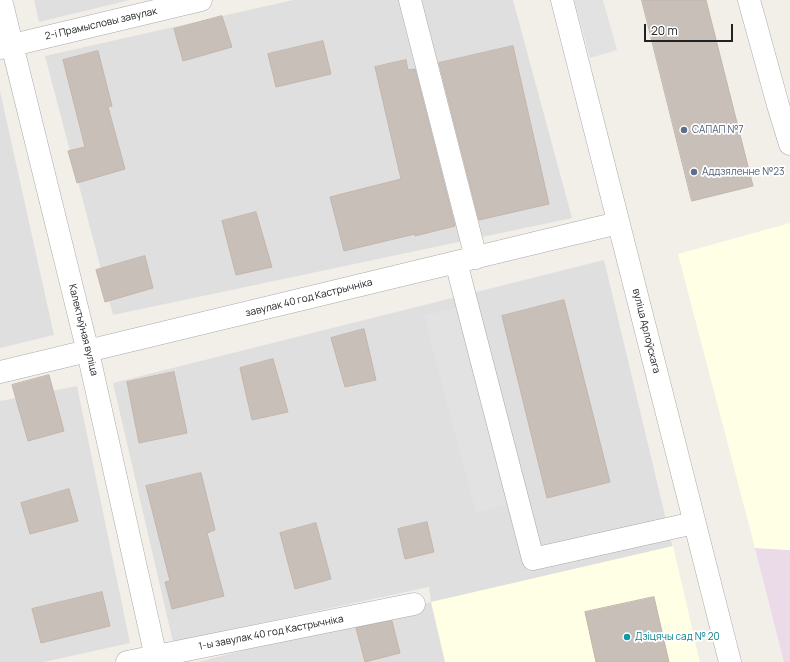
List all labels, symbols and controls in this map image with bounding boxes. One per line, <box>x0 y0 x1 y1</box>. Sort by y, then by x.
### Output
street label: 2-і Прамысловы завулак <box>44 5 158 43</box>
scale bar <box>646 16 735 42</box>
text: 20 m <box>651 22 678 39</box>
place label: САПАП №7 <box>692 124 744 136</box>
marker: САПАП №7 <box>679 125 689 135</box>
place label: Аддзяленне №23 <box>702 166 784 178</box>
marker: Аддзяленне №23 <box>689 167 699 177</box>
street label: завулак 40 год Кастрычніка <box>244 276 374 320</box>
street label: Калектыўная вуліца <box>66 283 100 377</box>
street label: вуліца Арлоўскага <box>630 287 662 375</box>
street label: 1-ы завулак 40 год Кастрычніка <box>198 613 344 653</box>
place label: Дзіцячы сад № 20 <box>635 631 720 643</box>
marker: Дзіцячы сад № 20 <box>622 632 632 642</box>

